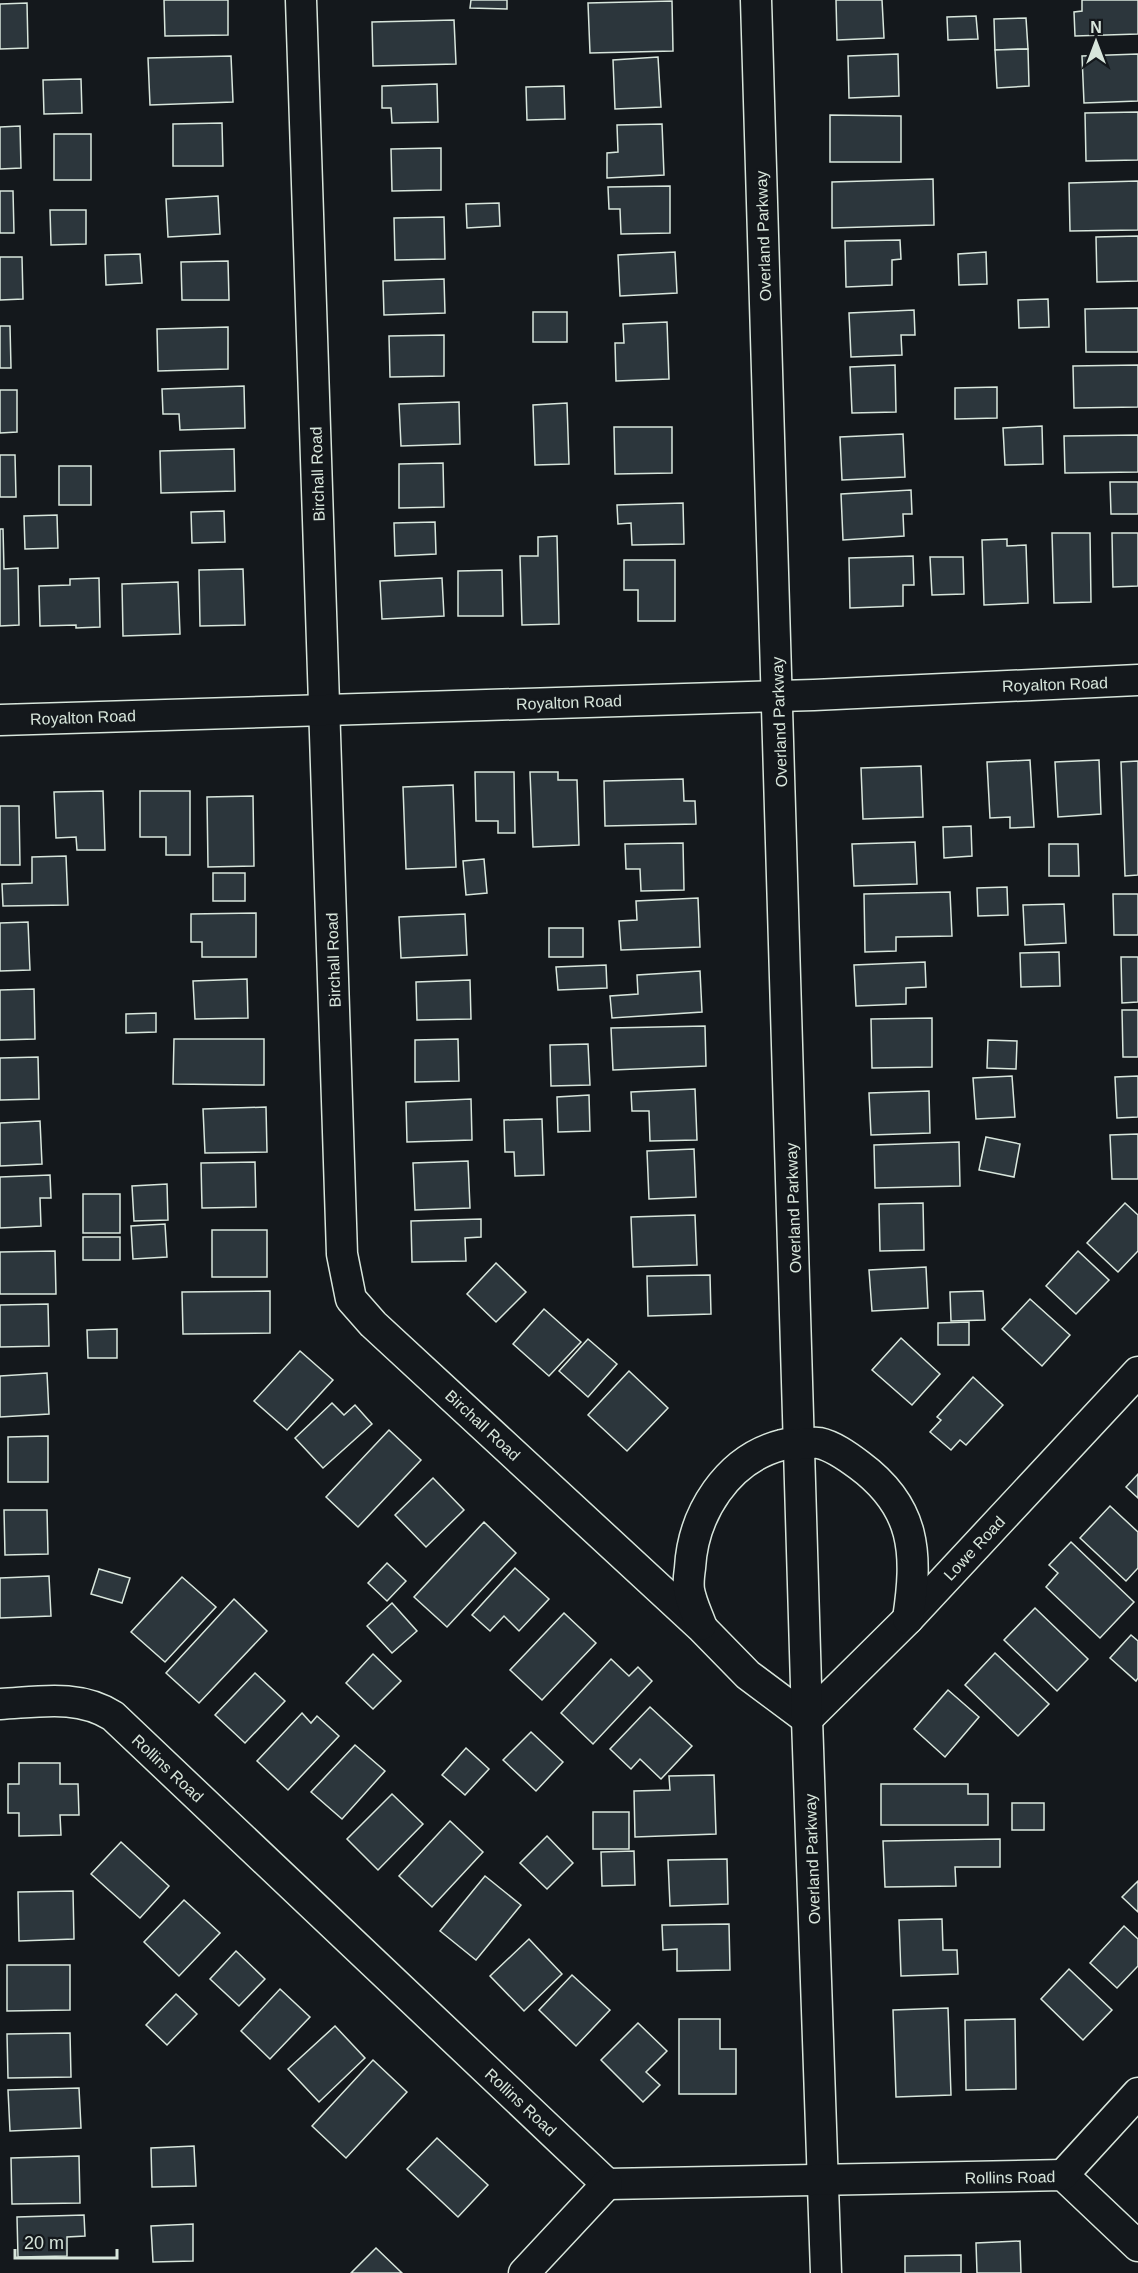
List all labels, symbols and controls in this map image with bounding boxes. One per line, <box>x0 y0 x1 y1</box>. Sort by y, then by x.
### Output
north arrow <box>1066 12 1126 72</box>
text: N <box>1090 19 1102 36</box>
street label: Overland Parkway <box>753 170 774 302</box>
street label: Birchall Road <box>307 426 328 522</box>
street label: Overland Parkway <box>769 656 790 788</box>
street label: Royalton Road <box>1002 674 1108 695</box>
street label: Royalton Road <box>516 692 622 713</box>
street label: Royalton Road <box>30 707 136 728</box>
street label: Birchall Road <box>323 912 344 1008</box>
street label: Overland Parkway <box>783 1142 804 1274</box>
street label: Birchall Road <box>442 1387 523 1464</box>
street label: Lowe Road <box>941 1513 1008 1584</box>
street label: Rollins Road <box>129 1731 207 1806</box>
street label: Overland Parkway <box>802 1793 823 1925</box>
street label: Rollins Road <box>482 2065 560 2140</box>
street label: Rollins Road <box>965 2168 1056 2187</box>
scale bar <box>15 2222 117 2260</box>
text: 20 m <box>24 2233 64 2253</box>

